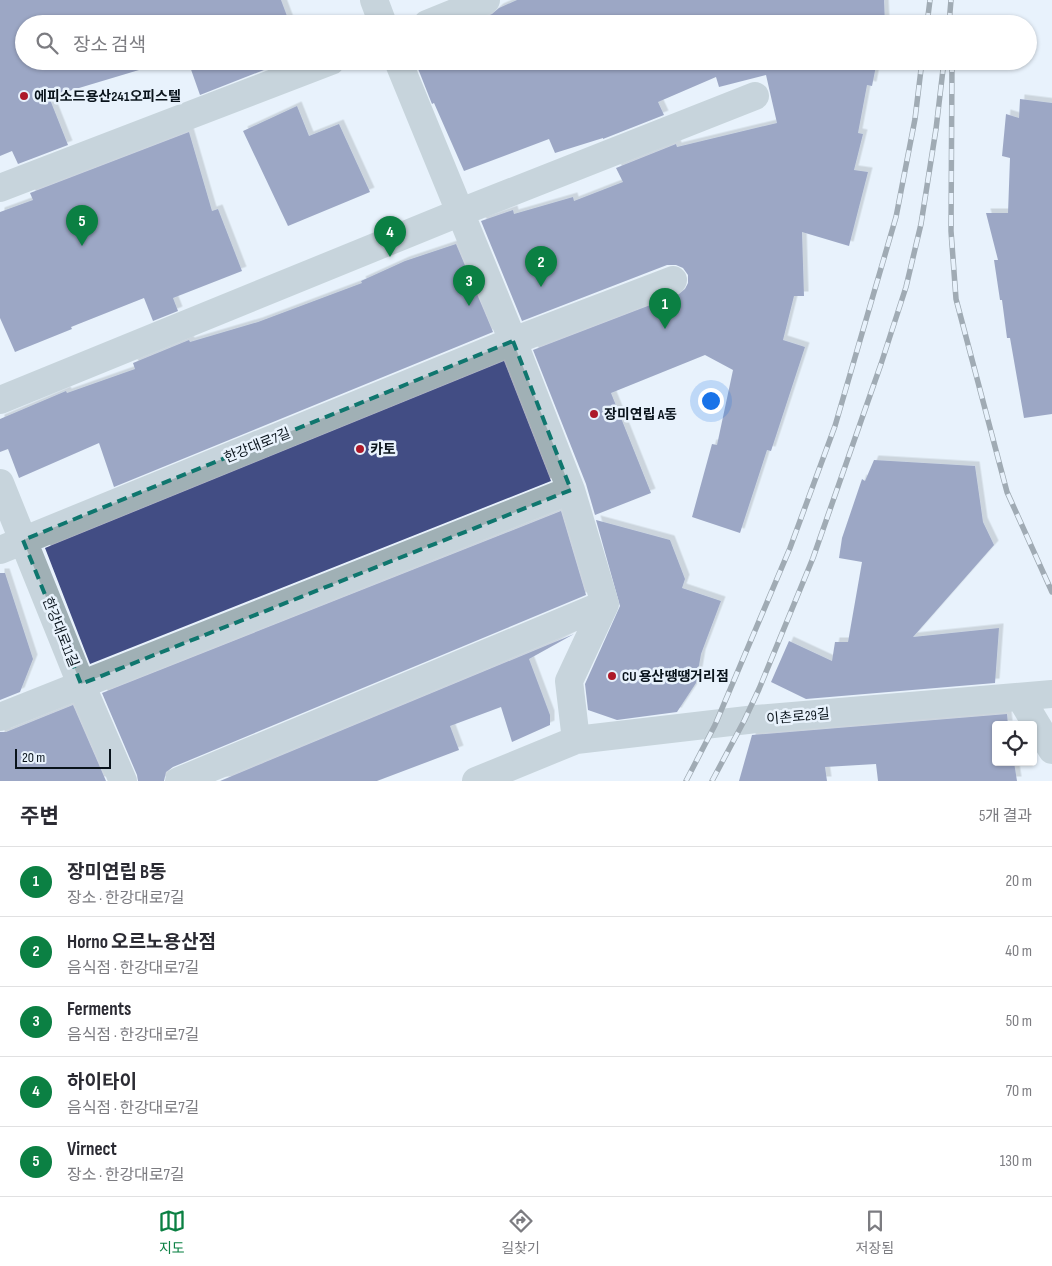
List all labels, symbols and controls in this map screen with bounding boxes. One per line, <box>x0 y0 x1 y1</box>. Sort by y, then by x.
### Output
search box <box>15 15 1037 70</box>
icon: search <box>33 29 61 57</box>
text: 장소 검색 <box>73 34 146 57</box>
place label: 에피소드용산241오피스텔 <box>34 88 181 105</box>
marker: 에피소드용산241오피스텔 <box>18 90 30 102</box>
pin: 5 <box>66 205 98 246</box>
pin: 4 <box>374 216 406 257</box>
pin: 2 <box>525 246 557 287</box>
pin: 3 <box>453 265 485 306</box>
pin: 1 <box>649 288 681 329</box>
your location <box>698 388 724 414</box>
place label: 장미연립 A동 <box>604 406 677 423</box>
marker: 장미연립 A동 <box>588 408 600 420</box>
street label: 한강대로7길 <box>222 424 293 466</box>
place label: 카토 <box>370 441 396 458</box>
marker: 카토 <box>354 443 366 455</box>
street label: 한강대로11길 <box>39 595 82 670</box>
place label: CU 용산땡땡거리점 <box>622 668 729 685</box>
marker: CU 용산땡땡거리점 <box>606 670 618 682</box>
street label: 이촌로29길 <box>766 705 830 728</box>
map controls <box>992 721 1037 766</box>
button: locate <box>992 721 1037 766</box>
scale bar <box>15 746 111 769</box>
text: 20 m <box>22 749 45 766</box>
text: 주변 <box>20 804 59 829</box>
text: 5개 결과 <box>979 807 1032 826</box>
text: 장미연립 B동 <box>67 861 166 884</box>
text: 1 <box>33 872 39 891</box>
text: 20 m <box>1005 872 1032 891</box>
text: 장소 · 한강대로7길 <box>67 889 185 908</box>
text: Horno 오르노용산점 <box>67 931 216 954</box>
text: 2 <box>32 942 40 961</box>
text: 40 m <box>1005 942 1032 961</box>
text: 음식점 · 한강대로7길 <box>67 959 199 978</box>
text: Ferments <box>67 998 131 1021</box>
text: 3 <box>32 1012 40 1031</box>
text: 50 m <box>1006 1012 1032 1031</box>
text: 음식점 · 한강대로7길 <box>67 1026 199 1045</box>
text: 하이타이 <box>67 1071 137 1094</box>
text: 4 <box>32 1082 40 1101</box>
text: 70 m <box>1006 1082 1032 1101</box>
text: 음식점 · 한강대로7길 <box>67 1099 199 1118</box>
text: Virnect <box>67 1138 117 1161</box>
text: 5 <box>32 1152 40 1171</box>
text: 130 m <box>1000 1152 1032 1171</box>
text: 장소 · 한강대로7길 <box>67 1166 185 1185</box>
tab: 지도 <box>158 1207 186 1257</box>
tab: 길찾기 <box>501 1207 540 1257</box>
tab: 저장됨 <box>856 1207 894 1257</box>

